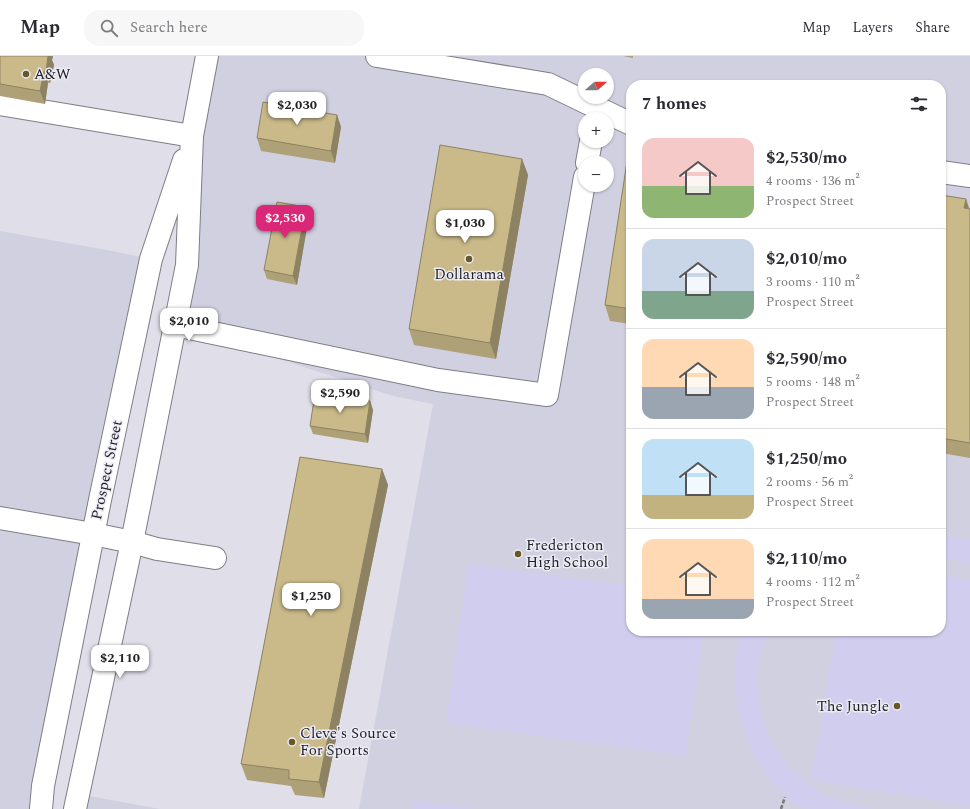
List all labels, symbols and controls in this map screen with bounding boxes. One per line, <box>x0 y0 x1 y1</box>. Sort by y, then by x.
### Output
search box <box>84 10 364 46</box>
text: Map <box>20 13 60 42</box>
text: Search here <box>130 16 208 39</box>
icon: search <box>98 17 120 39</box>
text: Map <box>802 17 831 38</box>
text: Layers <box>853 17 893 38</box>
text: Share <box>915 17 950 38</box>
place label: A&W <box>34 63 71 86</box>
north arrow <box>578 68 614 104</box>
map controls <box>578 68 614 192</box>
marker: A&W <box>21 69 31 79</box>
text: 7 homes <box>642 91 707 117</box>
pin: $2,030 <box>264 92 330 126</box>
icon: filters <box>908 93 930 115</box>
text: $2,030 <box>277 95 317 115</box>
button: + <box>578 112 614 148</box>
text: $2,530/mo <box>766 145 847 171</box>
icon: home <box>674 154 722 202</box>
button: − <box>578 156 614 192</box>
text: 4 rooms · 136 m² <box>766 171 860 191</box>
text: Prospect Street <box>766 191 854 211</box>
pin: $2,530 <box>252 205 318 239</box>
text: $2,530 <box>265 208 305 228</box>
pin: $1,030 <box>432 210 498 244</box>
text: $1,030 <box>445 213 485 233</box>
text: $2,010/mo <box>766 246 847 272</box>
marker: Dollarama <box>464 254 474 264</box>
icon: home <box>674 255 722 303</box>
place label: Dollarama <box>434 263 504 286</box>
text: 3 rooms · 110 m² <box>766 272 860 292</box>
text: Prospect Street <box>766 292 854 312</box>
pin: $2,010 <box>156 308 222 342</box>
text: $2,010 <box>169 311 209 331</box>
text: $2,590/mo <box>766 346 847 372</box>
icon: home <box>674 355 722 403</box>
text: 5 rooms · 148 m² <box>766 372 860 392</box>
pin: $2,590 <box>307 380 373 414</box>
text: $2,590 <box>320 383 360 403</box>
text: Prospect Street <box>766 392 854 412</box>
street label: Prospect Street <box>85 418 129 522</box>
text: $1,250/mo <box>766 446 847 472</box>
icon: home <box>674 455 722 503</box>
text: 2 rooms · 56 m² <box>766 472 853 492</box>
text: Prospect Street <box>766 492 854 512</box>
place label: Fredericton High School <box>526 534 608 574</box>
text: $2,110/mo <box>766 546 847 572</box>
marker: Fredericton High School <box>513 549 523 559</box>
icon: home <box>674 555 722 603</box>
text: 4 rooms · 112 m² <box>766 572 860 592</box>
pin: $1,250 <box>278 583 344 617</box>
text: $1,250 <box>291 586 331 606</box>
text: Prospect Street <box>766 592 854 612</box>
pin: $2,110 <box>87 645 153 679</box>
text: $2,110 <box>100 648 140 668</box>
place label: The Jungle <box>817 695 889 718</box>
marker: The Jungle <box>892 701 902 711</box>
place label: Cleve's Source For Sports <box>300 722 396 762</box>
marker: Cleve's Source For Sports <box>287 737 297 747</box>

